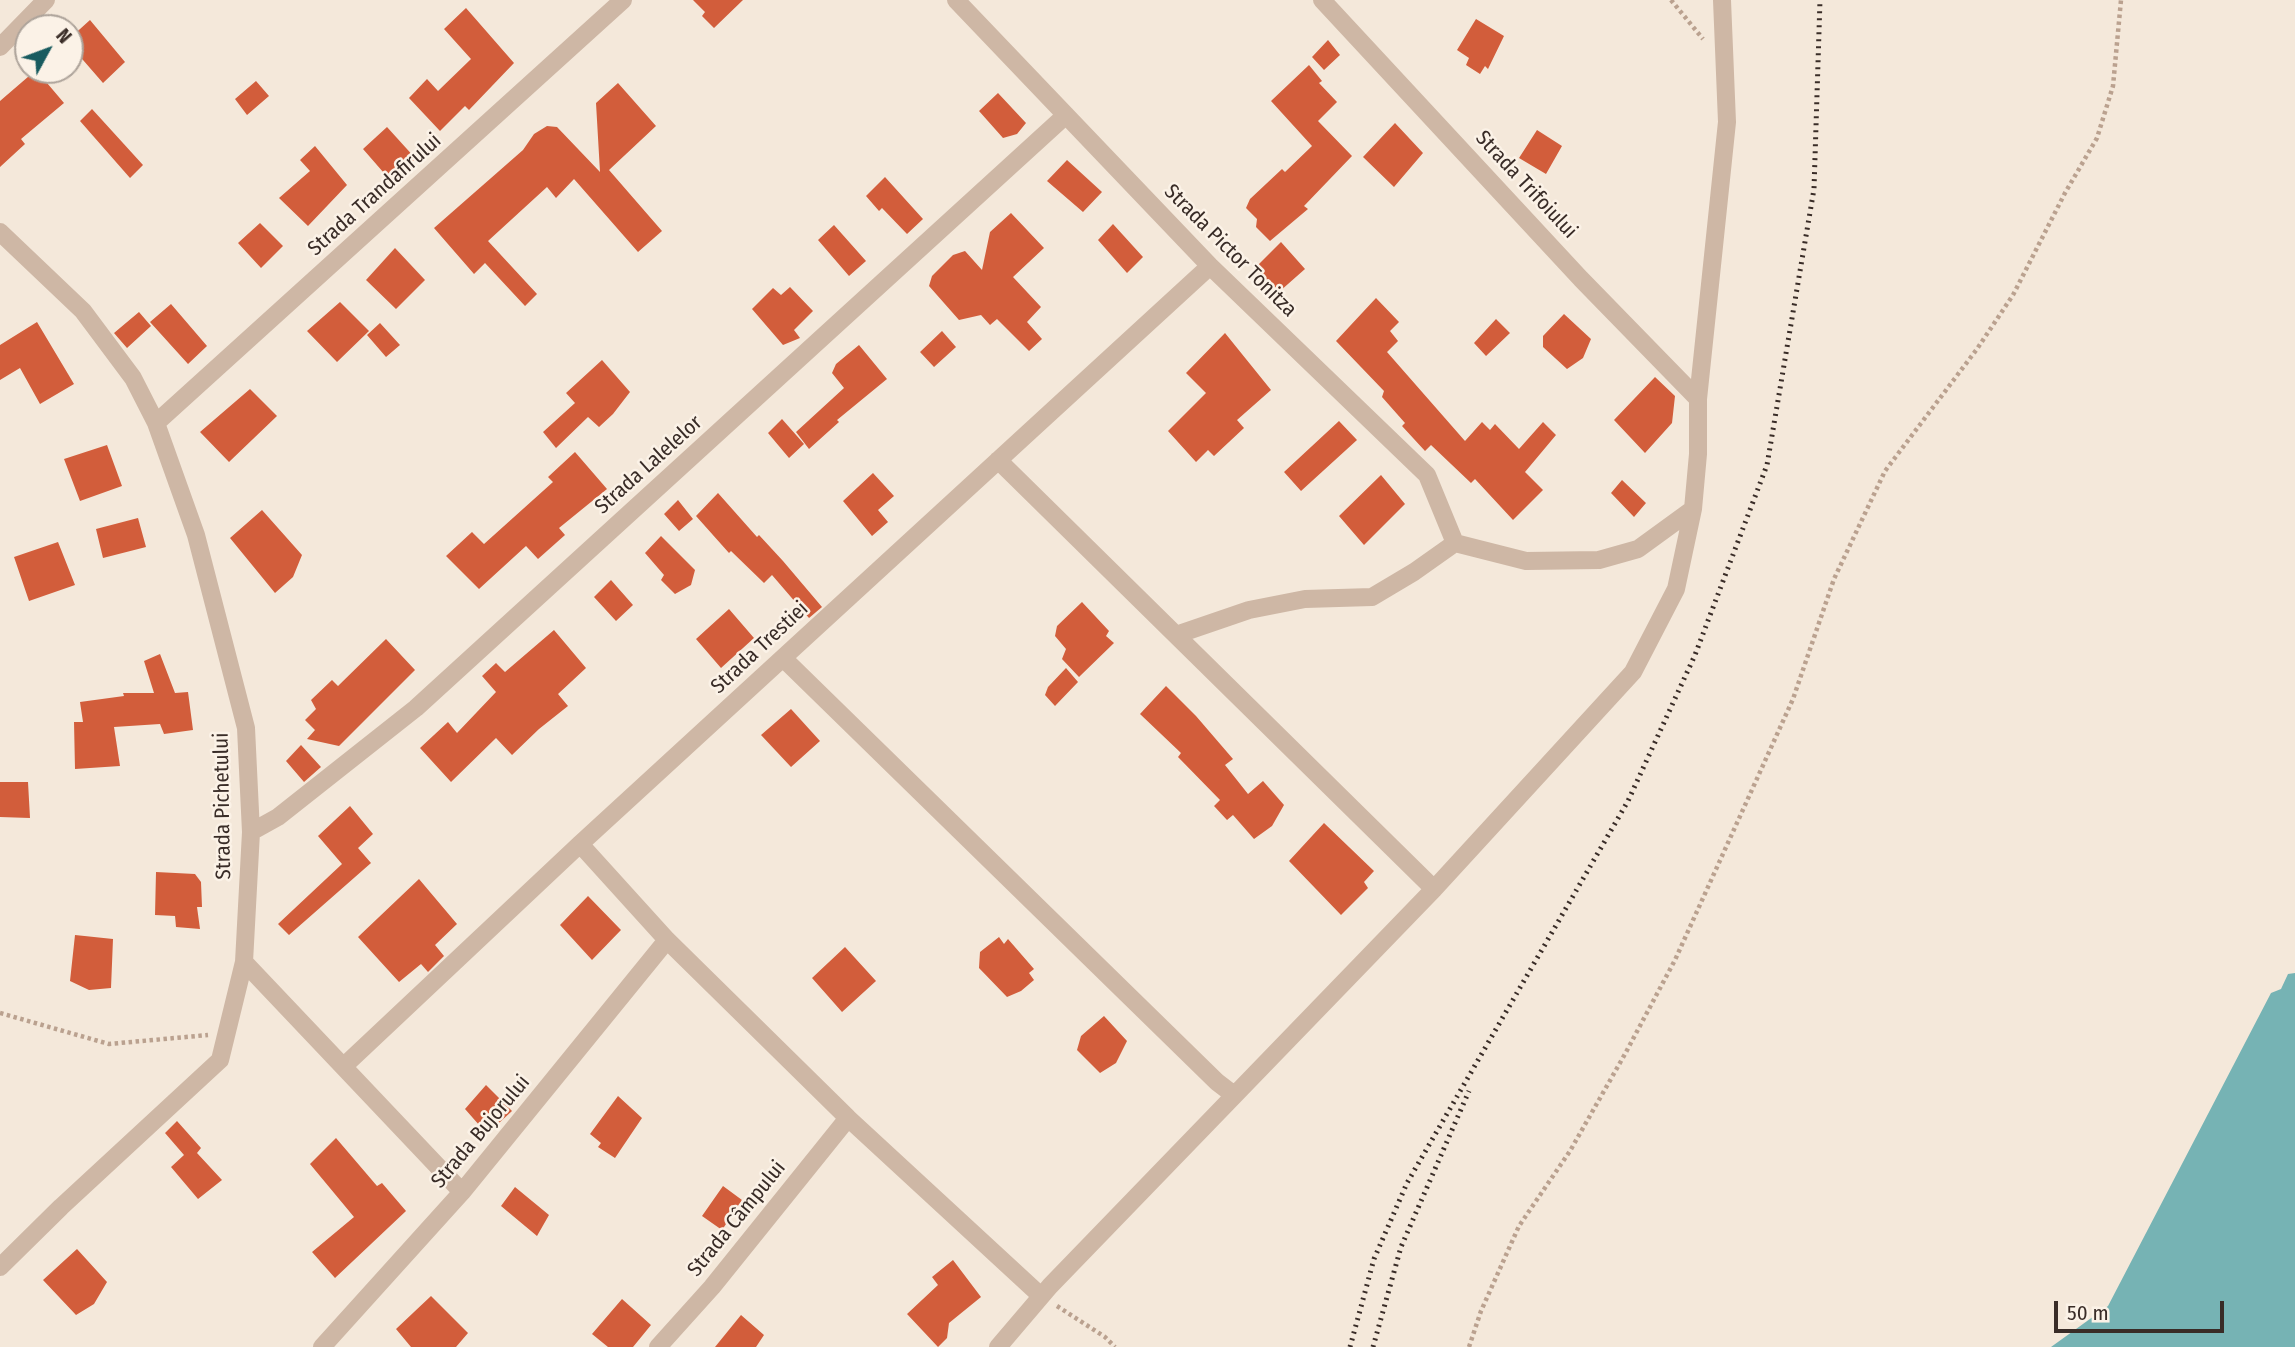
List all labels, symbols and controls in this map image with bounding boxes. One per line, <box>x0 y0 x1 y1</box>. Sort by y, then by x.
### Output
north arrow <box>14 14 84 84</box>
text: N <box>51 24 76 48</box>
street label: Strada Trifoiului <box>1470 126 1582 244</box>
street label: Strada Trandafirului <box>303 129 447 261</box>
street label: Strada Pictor Tonitza <box>1159 180 1301 322</box>
street label: Strada Lalelelor <box>590 410 708 520</box>
street label: Strada Trestiei <box>706 597 814 699</box>
street label: Strada Pichetului <box>209 732 237 880</box>
street label: Strada Bujorului <box>426 1070 536 1194</box>
street label: Strada Câmpului <box>683 1156 791 1282</box>
scale bar <box>2057 1288 2227 1332</box>
text: 50 m <box>2067 1300 2109 1326</box>

